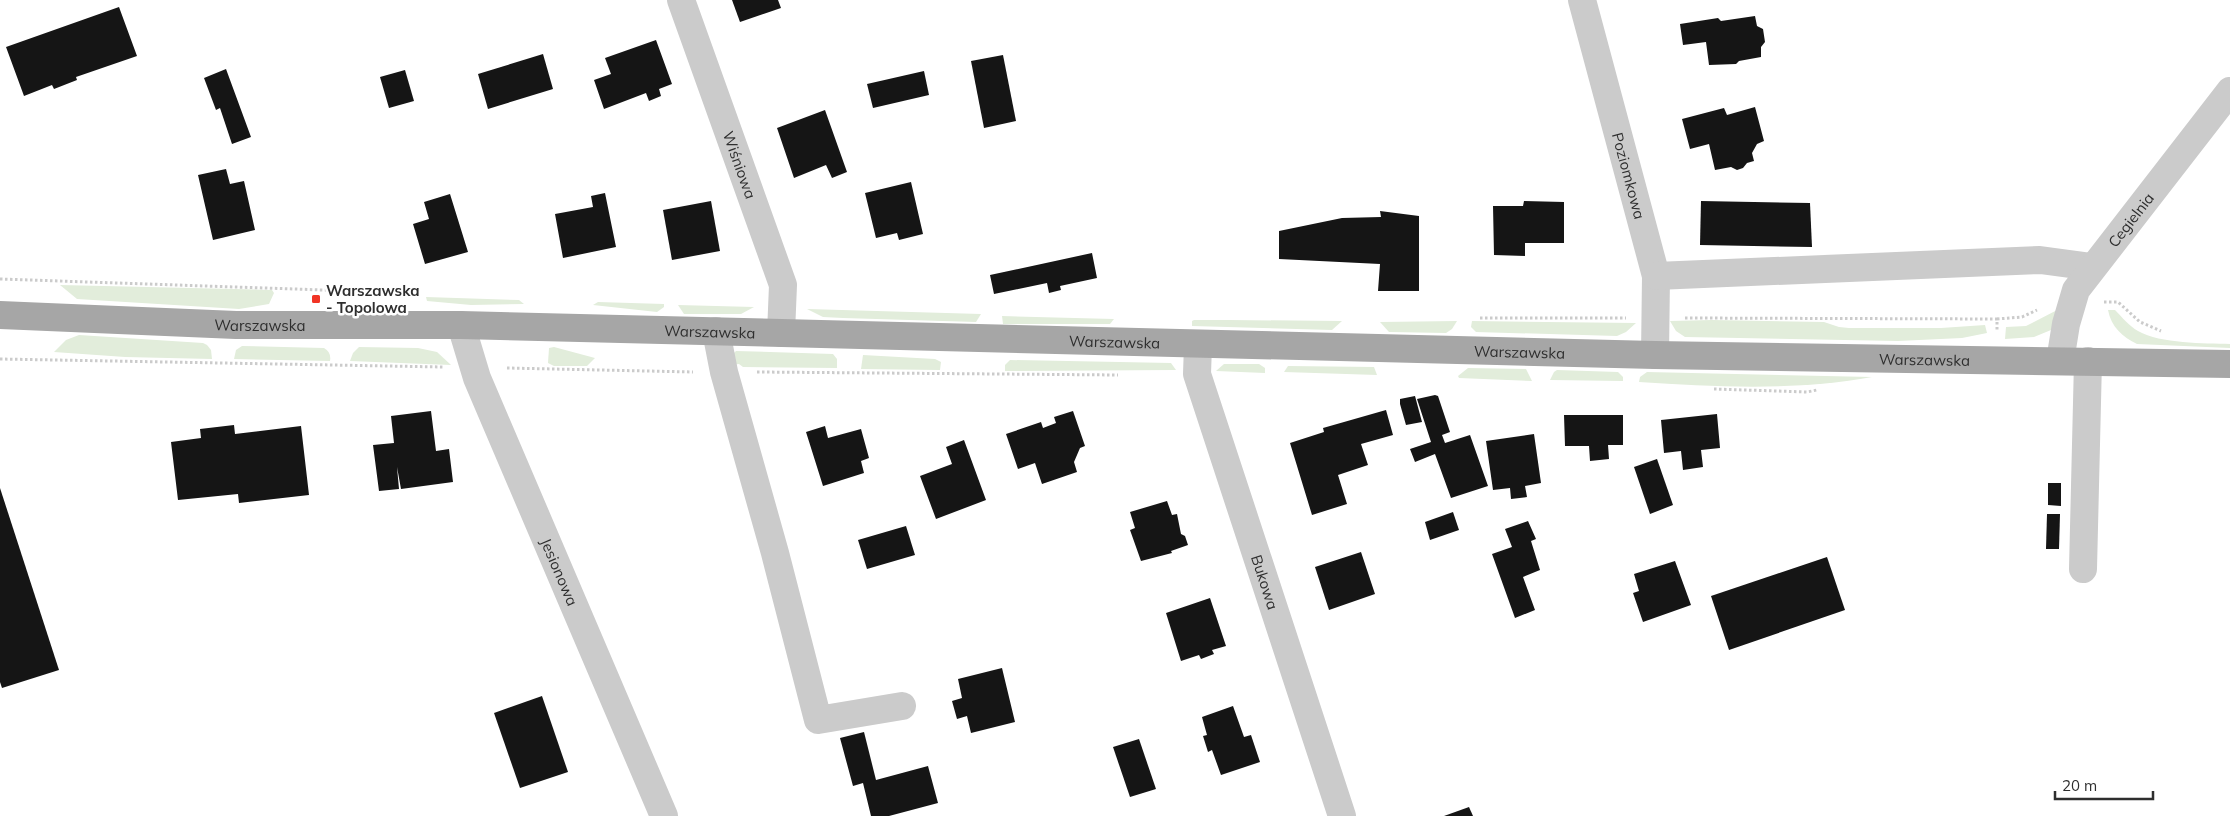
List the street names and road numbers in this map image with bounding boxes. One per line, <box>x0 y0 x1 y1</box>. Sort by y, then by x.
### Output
street label: Wiśniowa <box>719 128 761 201</box>
street label: Poziomkowa <box>1608 130 1650 221</box>
street label: Cegielnia <box>2104 189 2158 251</box>
street label: Warszawska <box>214 315 305 335</box>
street label: Warszawska <box>664 321 756 342</box>
street label: Warszawska <box>1069 331 1160 352</box>
street label: Warszawska <box>1474 341 1565 362</box>
street label: Warszawska <box>1879 349 1970 369</box>
street label: Jesionowa <box>537 535 583 609</box>
street label: Bukowa <box>1247 552 1283 612</box>

